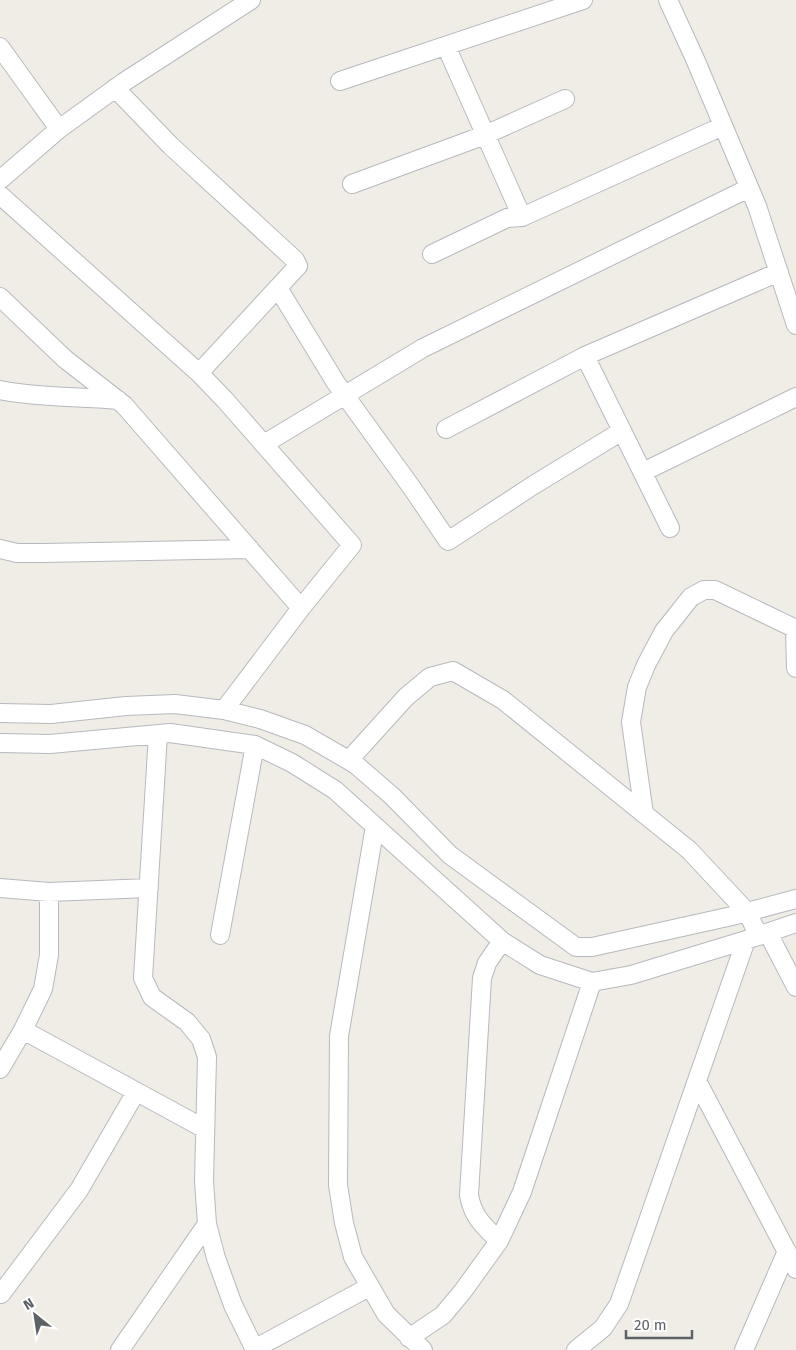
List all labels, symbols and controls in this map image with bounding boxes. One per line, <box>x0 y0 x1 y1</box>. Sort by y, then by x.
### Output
north arrow <box>10 1290 60 1340</box>
text: N <box>20 1294 37 1314</box>
scale bar <box>626 1308 692 1340</box>
text: 20 m <box>634 1316 667 1334</box>

